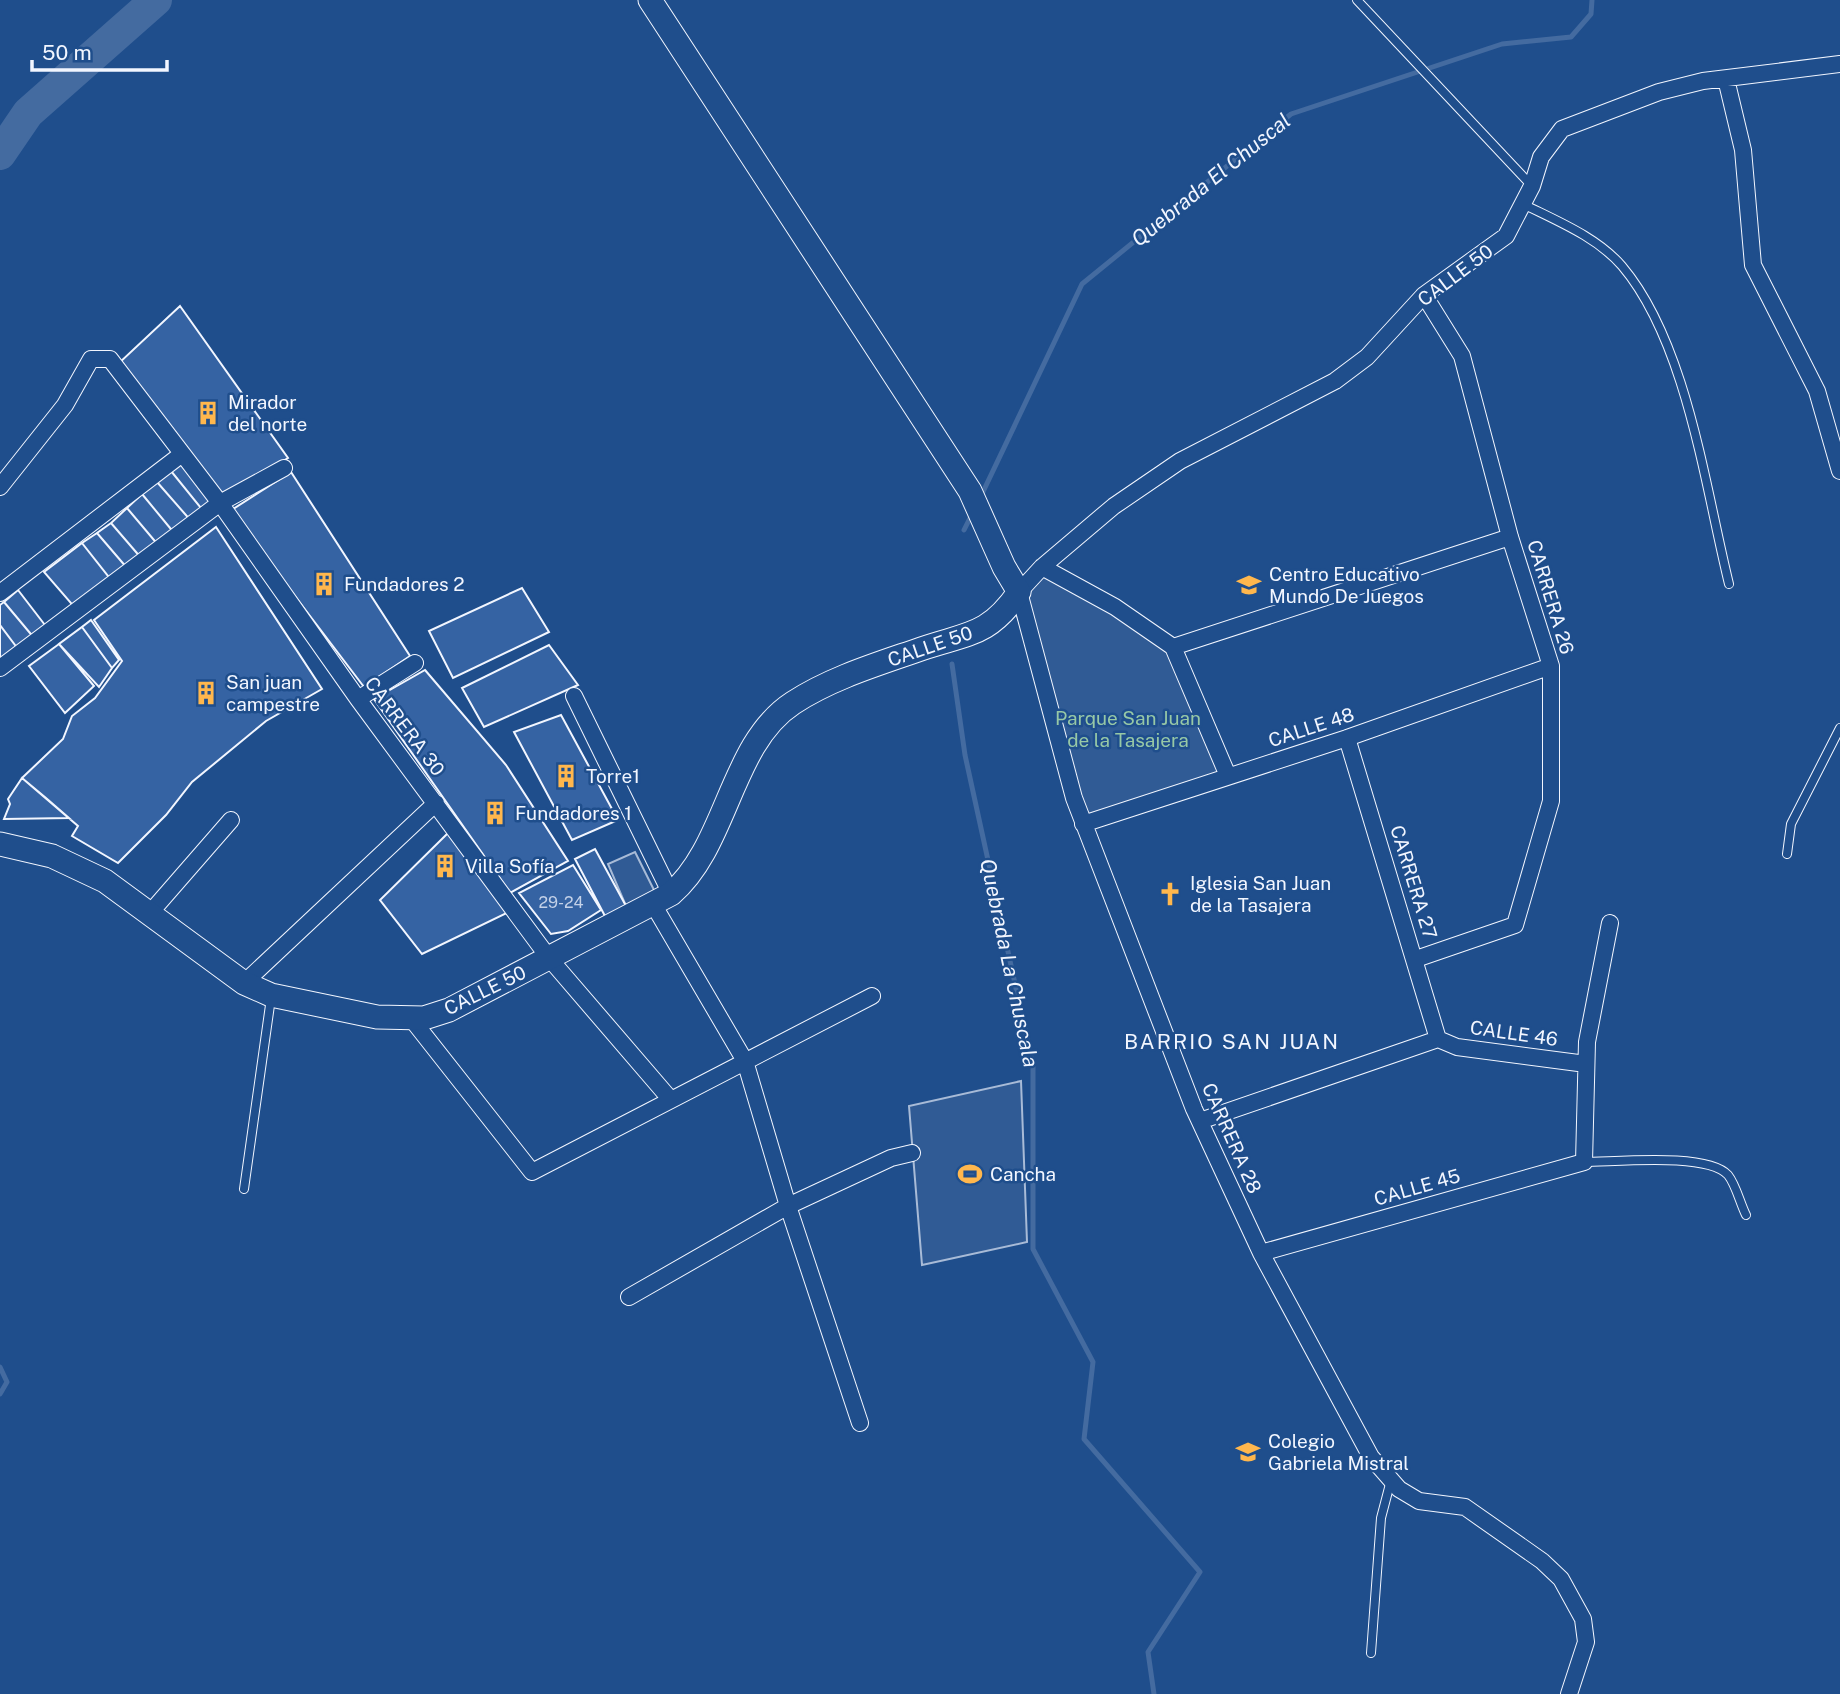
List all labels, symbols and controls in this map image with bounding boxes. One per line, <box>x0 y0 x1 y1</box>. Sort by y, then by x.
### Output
scale bar <box>32 28 166 72</box>
text: 50 m <box>42 40 92 65</box>
water label: Quebrada El Chuscal <box>1126 108 1295 251</box>
street label: CALLE 50 <box>1413 240 1497 310</box>
place label: Mirador del norte <box>228 391 307 435</box>
building icon: Mirador del norte <box>194 399 222 427</box>
street label: CARRERA 26 <box>1523 537 1579 657</box>
place label: Centro Educativo Mundo De Juegos <box>1269 563 1424 607</box>
building icon: Fundadores 2 <box>310 570 338 598</box>
school or university icon: Centro Educativo Mundo De Juegos <box>1235 571 1263 599</box>
place label: Fundadores 2 <box>344 573 465 595</box>
street label: CALLE 50 <box>885 621 975 671</box>
place label: San juan campestre <box>226 671 320 715</box>
street label: CARRERA 30 <box>361 672 449 780</box>
building icon: San juan campestre <box>192 679 220 707</box>
street label: CALLE 48 <box>1265 703 1357 751</box>
park label: Parque San Juan de la Tasajera <box>1055 707 1201 751</box>
building icon: Torre1 <box>552 762 580 790</box>
place label: Torre1 <box>586 765 640 787</box>
building icon: Fundadores 1 <box>481 799 509 827</box>
place label: Fundadores 1 <box>515 802 632 824</box>
street label: CARRERA 27 <box>1386 823 1442 941</box>
building icon: Villa Sofía <box>431 852 459 880</box>
place label: Villa Sofía <box>465 855 555 877</box>
water label: Quebrada La Chuscala <box>975 856 1044 1069</box>
place label: Iglesia San Juan de la Tasajera <box>1190 872 1331 916</box>
church icon: Iglesia San Juan de la Tasajera <box>1156 880 1184 908</box>
house number: 29-24 <box>538 893 584 912</box>
street label: CALLE 50 <box>440 961 530 1019</box>
street label: CALLE 46 <box>1469 1016 1559 1050</box>
district label: BARRIO SAN JUAN <box>1124 1029 1340 1054</box>
street label: CARRERA 28 <box>1198 1079 1266 1197</box>
sports icon: Cancha <box>956 1160 984 1188</box>
place label: Cancha <box>990 1163 1056 1185</box>
street label: CALLE 45 <box>1371 1164 1463 1210</box>
place label: Colegio Gabriela Mistral <box>1268 1430 1409 1474</box>
school or university icon: Colegio Gabriela Mistral <box>1234 1438 1262 1466</box>

